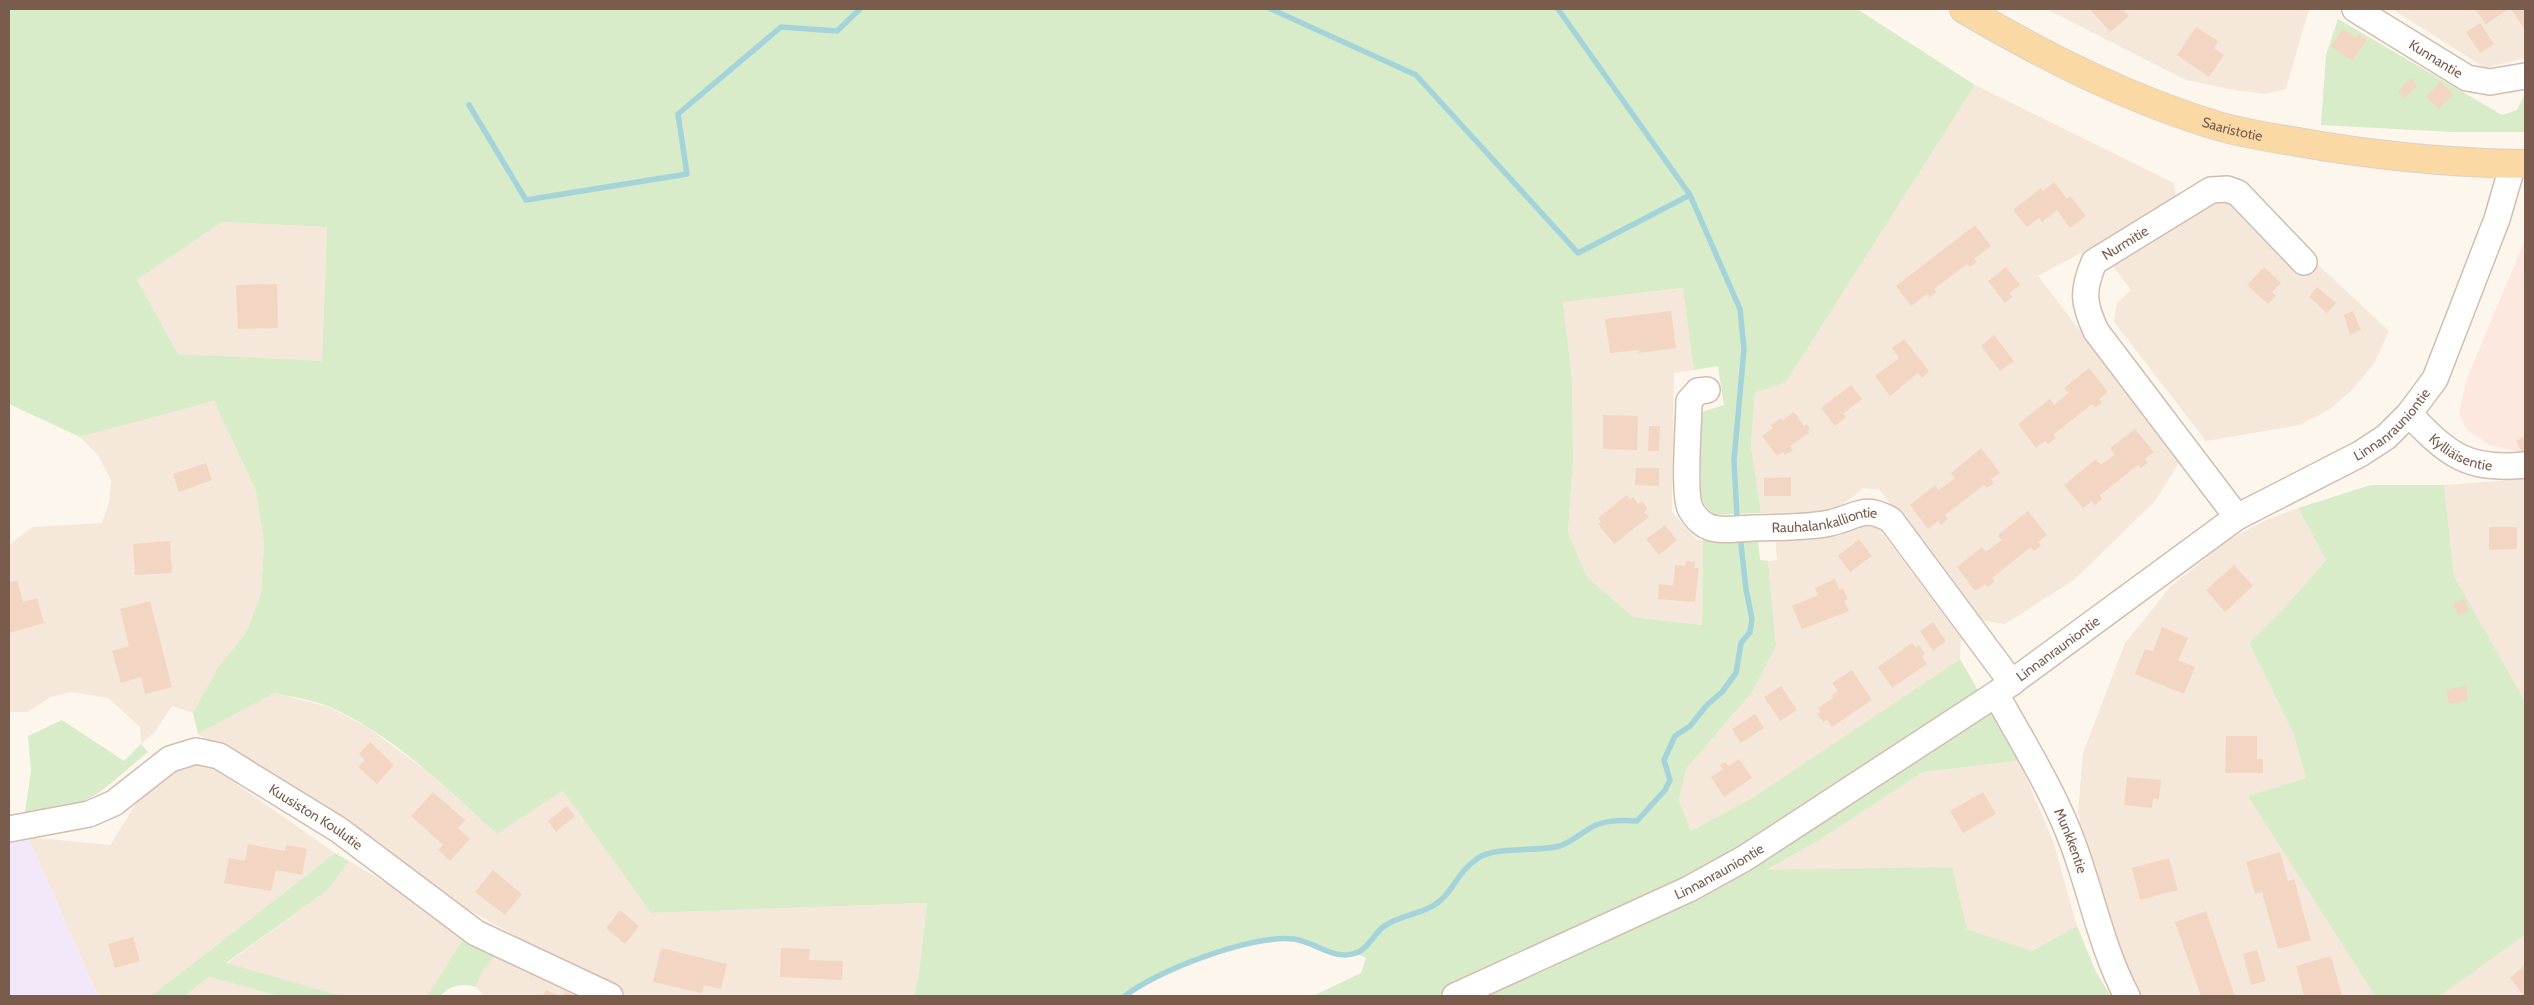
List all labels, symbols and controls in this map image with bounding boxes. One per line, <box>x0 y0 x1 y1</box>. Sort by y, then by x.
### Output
street label: Kunnantie <box>2406 35 2466 82</box>
street label: Saaristotie <box>2200 113 2264 145</box>
street label: Nurmitie <box>2098 222 2152 264</box>
street label: Linnanrauniontie <box>2350 385 2434 465</box>
street label: Kylliäisentie <box>2425 430 2493 475</box>
street label: Rauhalankalliontie <box>1771 503 1879 537</box>
street label: Linnanrauniontie <box>2012 612 2103 685</box>
street label: Kuusiston Koulutie <box>266 780 366 854</box>
street label: Munkkentie <box>2050 805 2091 876</box>
street label: Linnanrauniontie <box>1671 839 1767 903</box>

